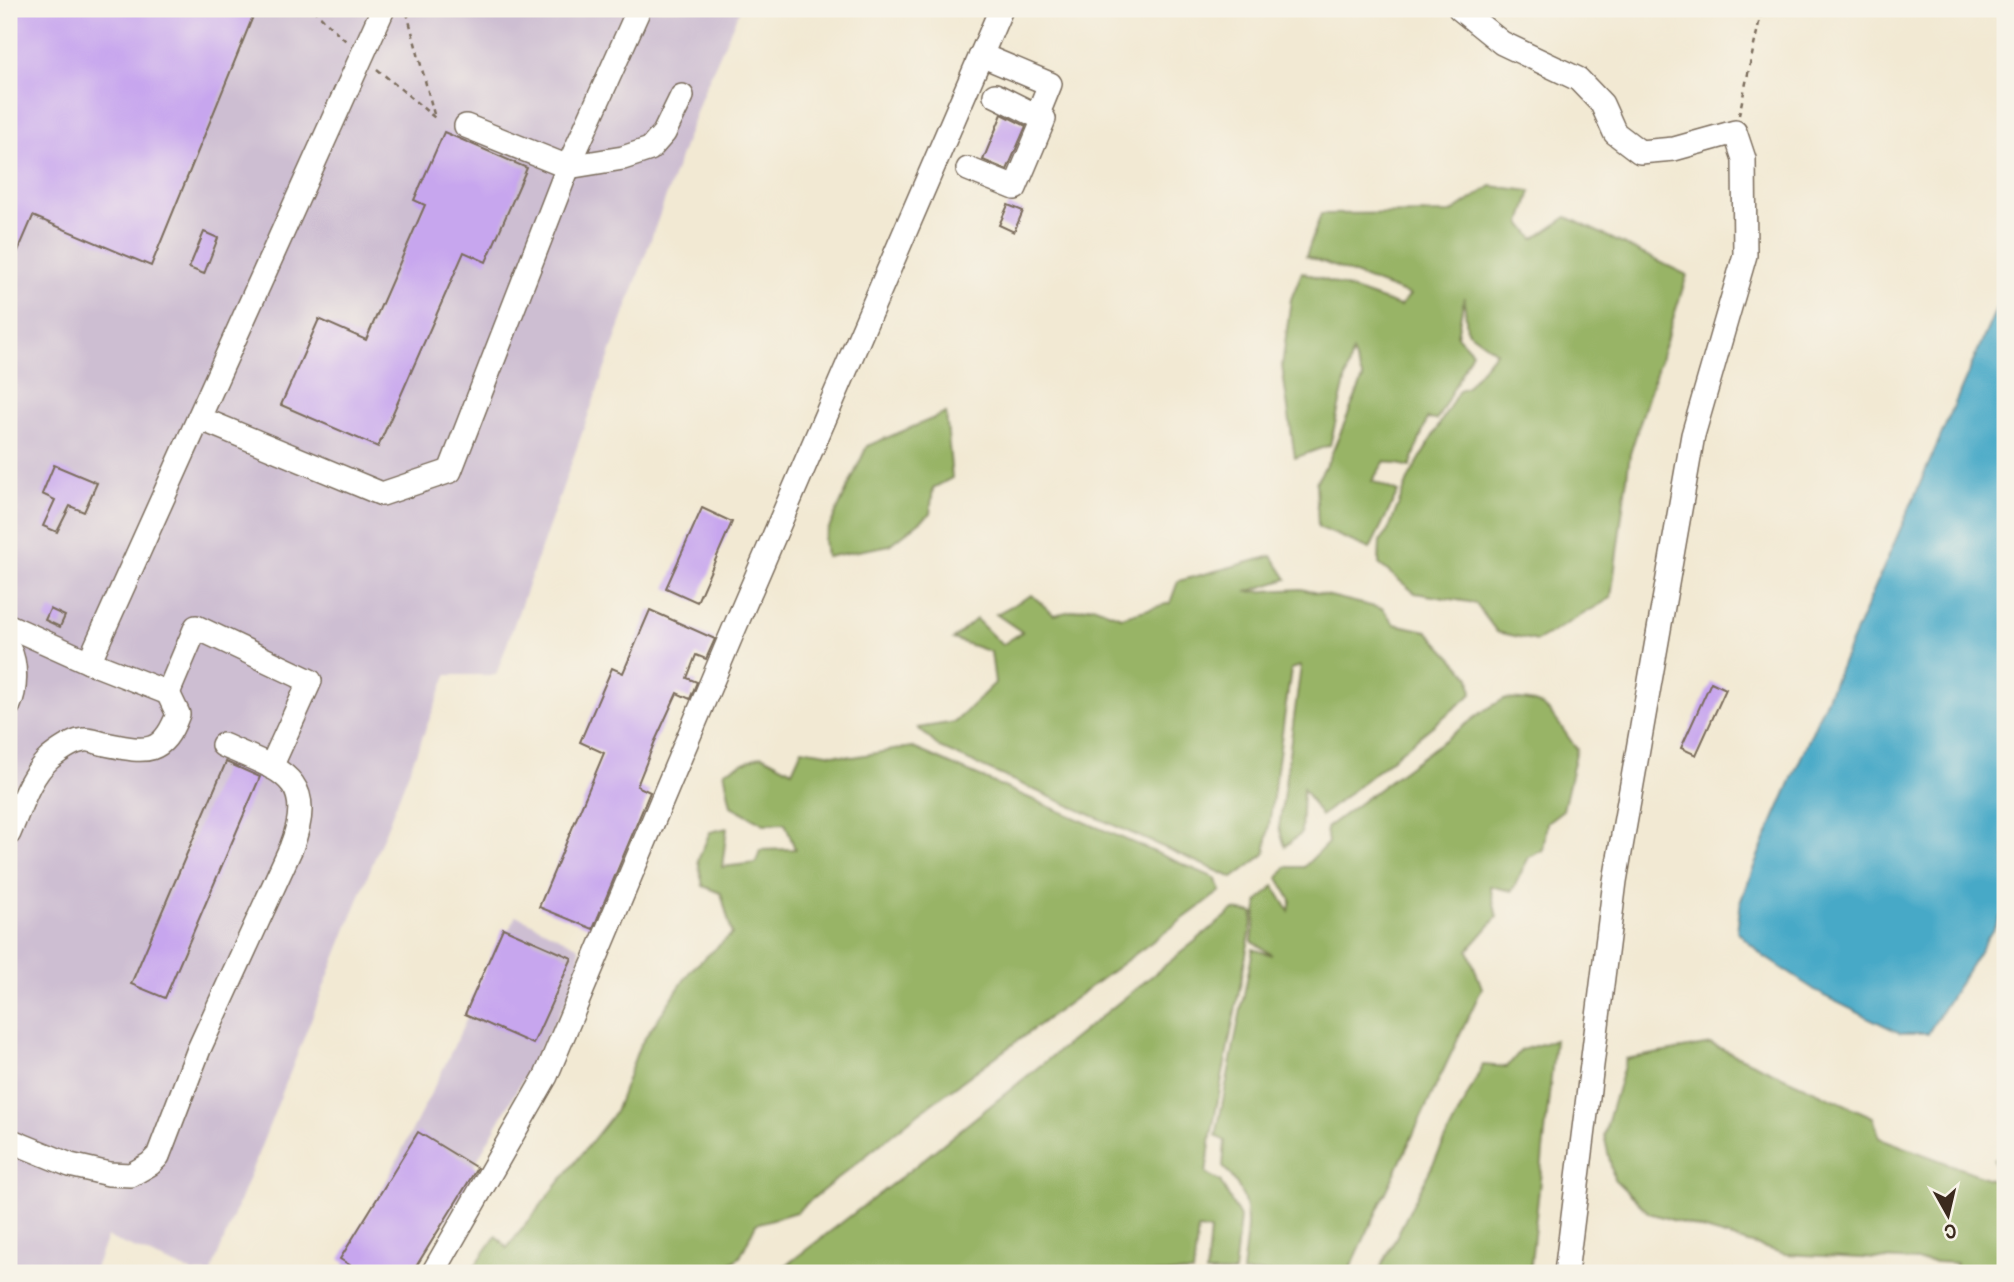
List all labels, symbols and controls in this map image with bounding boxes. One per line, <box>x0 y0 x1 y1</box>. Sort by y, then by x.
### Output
north arrow <box>1912 1180 1982 1250</box>
text: С <box>1942 1218 1958 1244</box>

